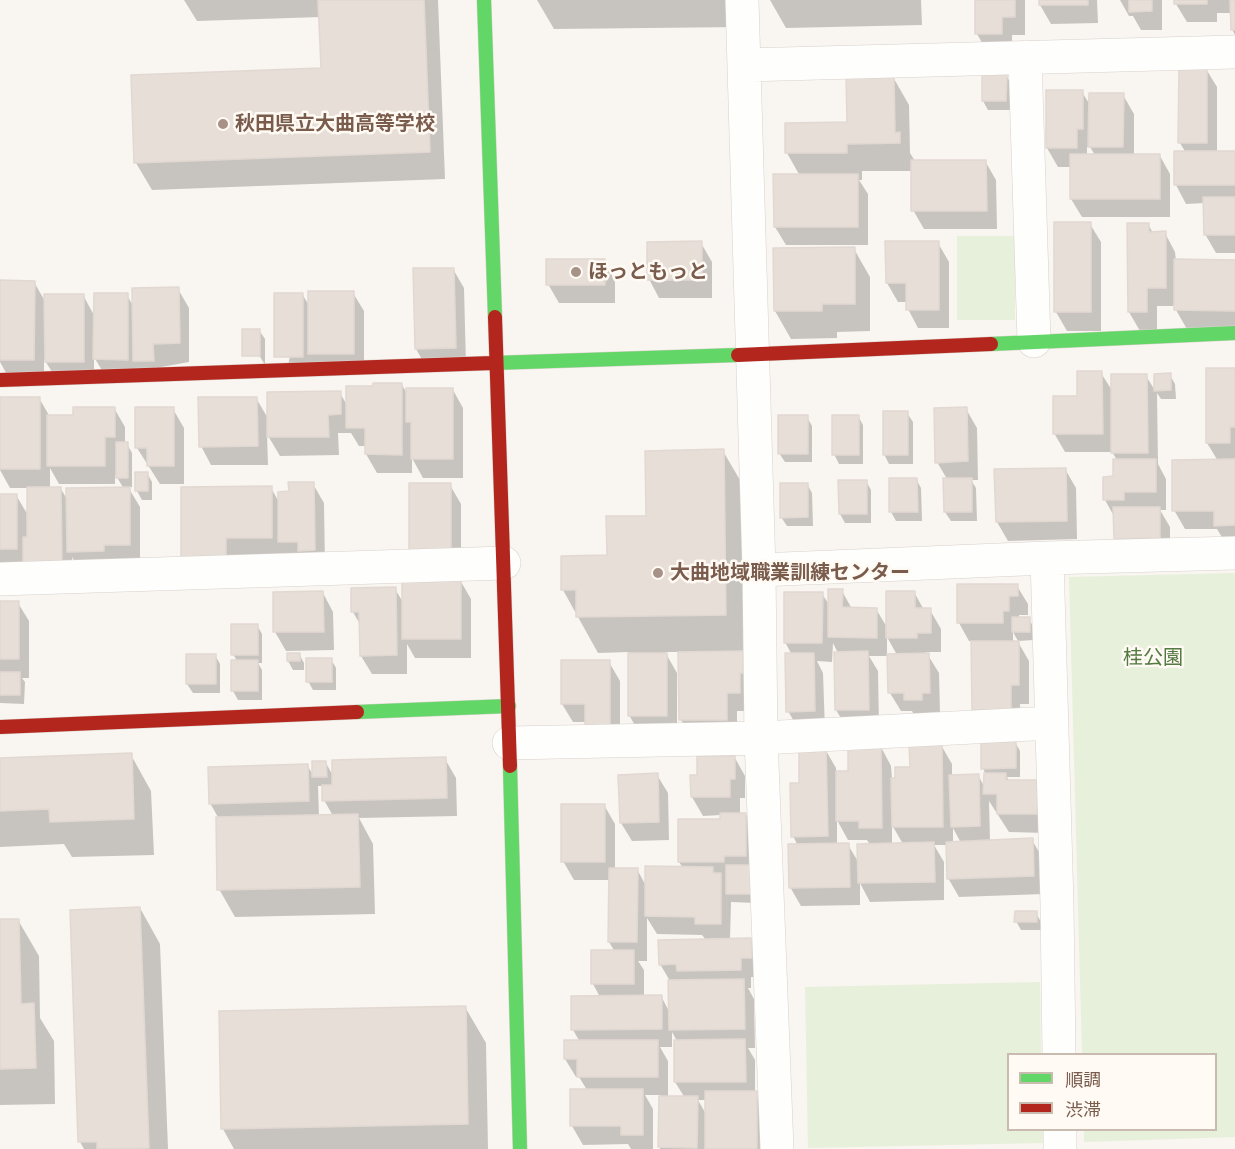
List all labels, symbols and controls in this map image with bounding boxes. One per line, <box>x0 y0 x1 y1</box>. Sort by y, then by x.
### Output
place label: 秋田県立大曲高等学校 <box>235 112 435 136</box>
marker: 秋田県立大曲高等学校 <box>216 117 230 131</box>
place label: ほっともっと <box>588 260 708 284</box>
marker: ほっともっと <box>569 265 583 279</box>
place label: 大曲地域職業訓練センター <box>670 561 910 585</box>
marker: 大曲地域職業訓練センター <box>651 566 665 580</box>
park label: 桂公園 <box>1123 646 1183 670</box>
legend <box>1007 1053 1217 1131</box>
text: 順調 <box>1065 1068 1101 1090</box>
text: 渋滞 <box>1065 1098 1101 1120</box>

